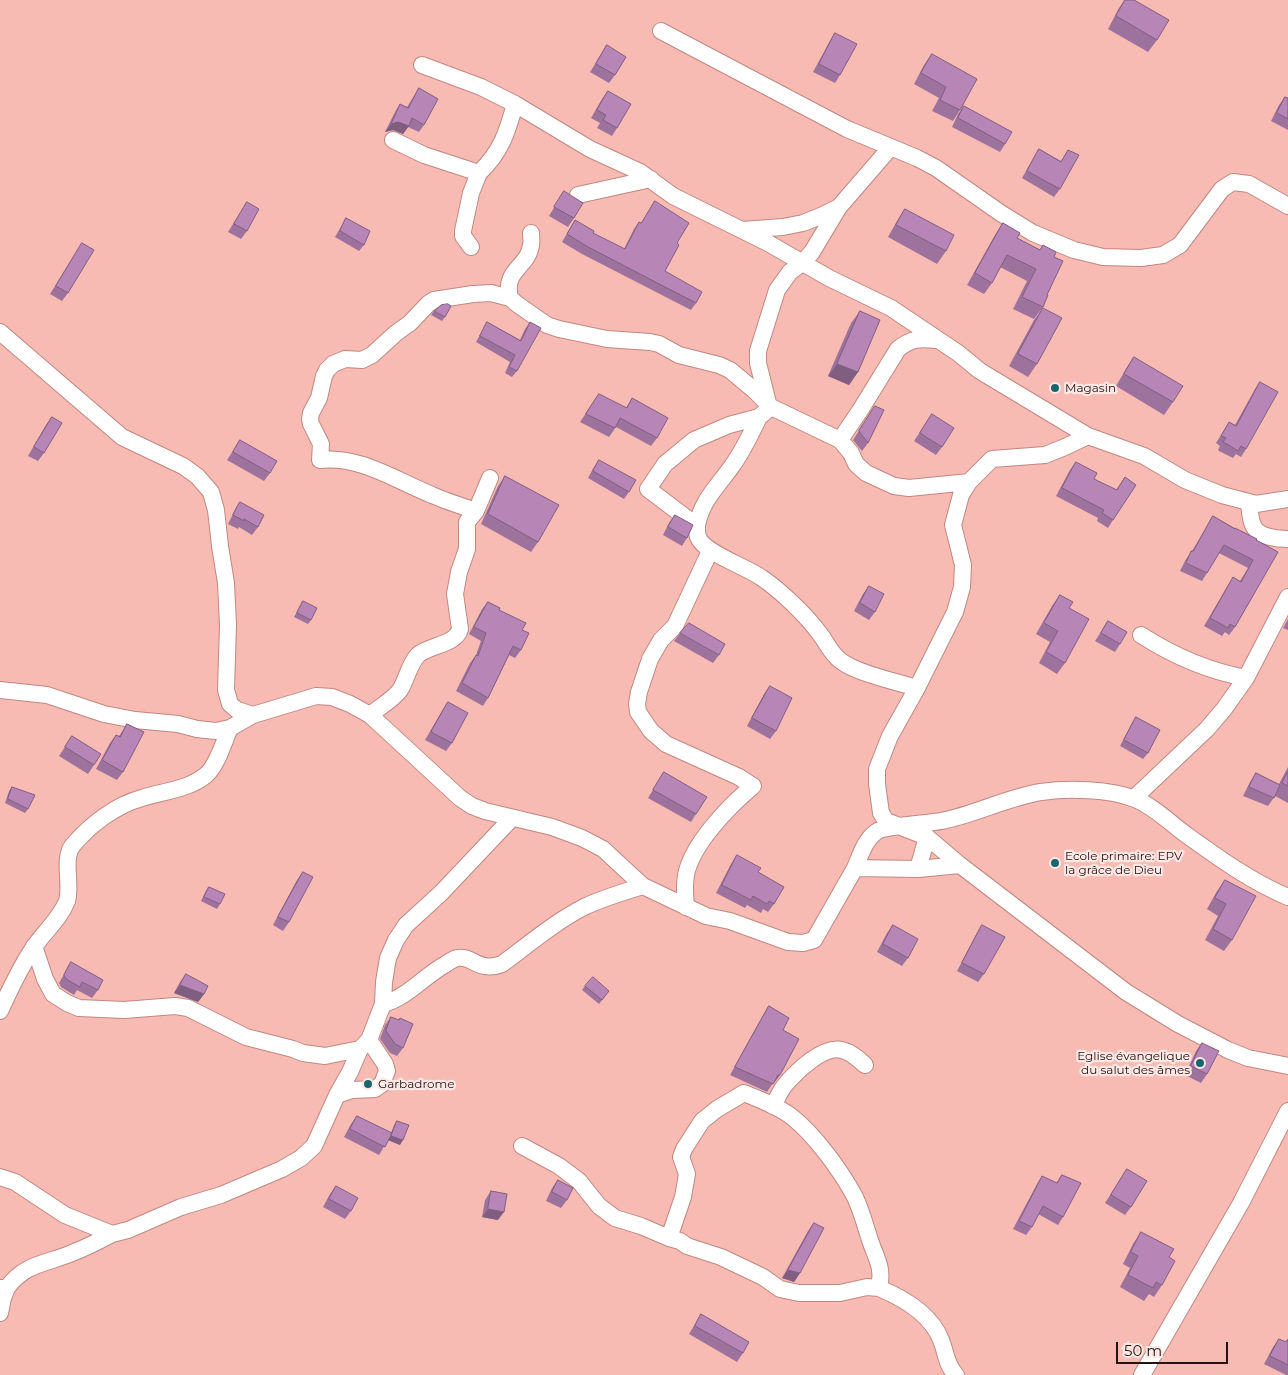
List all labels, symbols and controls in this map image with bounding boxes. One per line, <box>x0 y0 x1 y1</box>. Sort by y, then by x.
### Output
place label: Magasin <box>1065 381 1116 395</box>
marker: Magasin <box>1049 382 1061 394</box>
place label: Ecole primaire: EPV la grâce de Dieu <box>1065 849 1182 877</box>
marker: Ecole primaire: EPV la grâce de Dieu <box>1049 857 1061 869</box>
place label: Eglise évangelique du salut des âmes <box>1077 1049 1190 1077</box>
marker: Eglise évangelique du salut des âmes <box>1194 1057 1206 1069</box>
place label: Garbadrome <box>378 1077 455 1091</box>
marker: Garbadrome <box>362 1078 374 1090</box>
scale bar <box>1118 1332 1230 1364</box>
text: 50 m <box>1124 1341 1162 1360</box>

